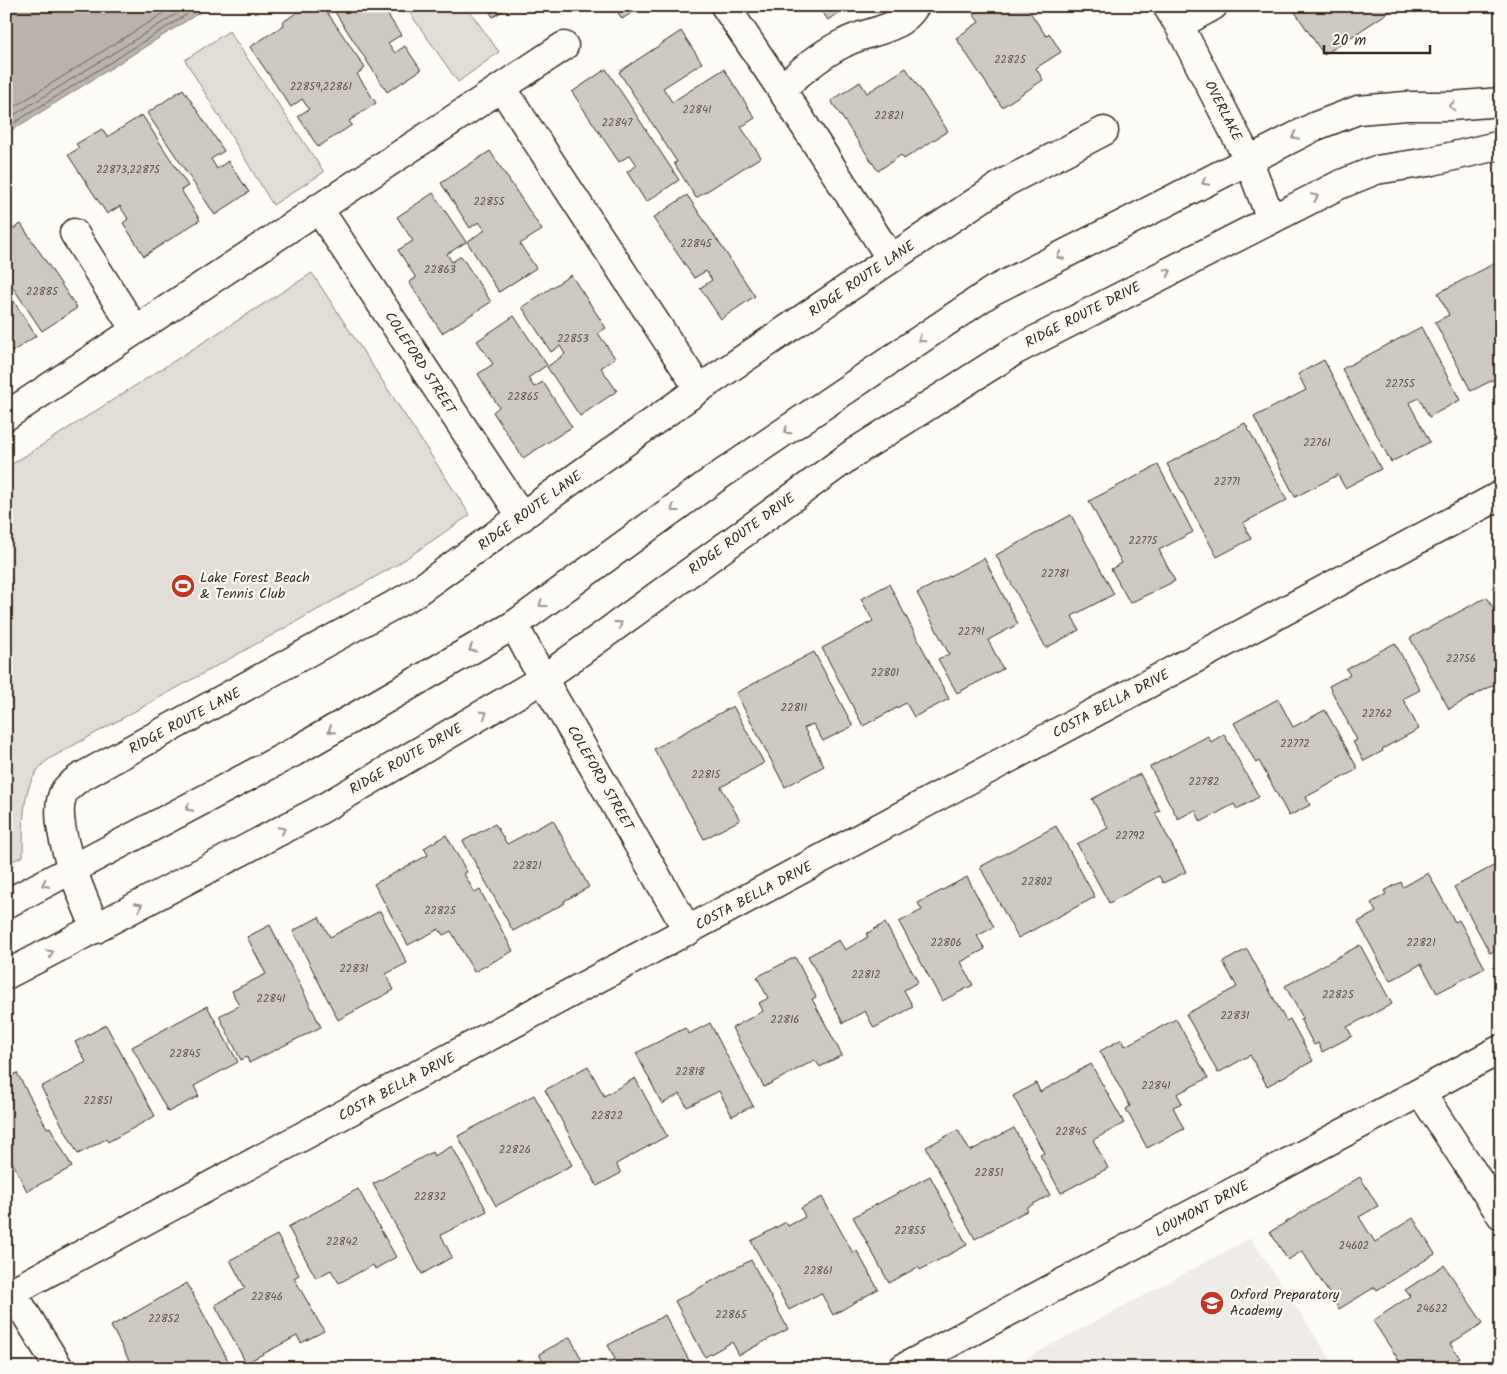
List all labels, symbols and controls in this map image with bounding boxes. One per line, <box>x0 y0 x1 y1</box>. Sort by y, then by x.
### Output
scale bar <box>1324 22 1431 54</box>
text: 20 m <box>1332 29 1366 53</box>
house number: 22825 <box>994 51 1027 69</box>
street label: OVERLAKE <box>1198 77 1248 146</box>
house number: 22859,22861 <box>290 78 352 96</box>
one-way arrow <box>1448 100 1456 111</box>
house number: 22841 <box>683 101 711 119</box>
house number: 22821 <box>874 107 904 125</box>
house number: 22847 <box>602 114 633 132</box>
one-way arrow <box>1291 130 1300 140</box>
house number: 22873,22875 <box>96 161 161 179</box>
one-way arrow <box>1201 176 1210 186</box>
house number: 22855 <box>473 193 506 211</box>
one-way arrow <box>1310 193 1319 203</box>
house number: 22845 <box>680 235 713 253</box>
street label: RIDGE ROUTE LANE <box>804 235 920 323</box>
one-way arrow <box>1056 250 1065 260</box>
house number: 22863 <box>424 261 456 279</box>
one-way arrow <box>1163 268 1172 278</box>
street label: RIDGE ROUTE DRIVE <box>1021 276 1146 354</box>
house number: 22885 <box>26 283 59 301</box>
street label: COLEFORD STREET <box>379 307 462 420</box>
house number: 22853 <box>557 330 589 348</box>
one-way arrow <box>917 333 927 342</box>
house number: 22755 <box>1385 375 1416 393</box>
house number: 22865 <box>507 388 540 406</box>
one-way arrow <box>783 425 792 434</box>
house number: 22761 <box>1303 434 1331 452</box>
street label: RIDGE ROUTE LANE <box>473 465 587 556</box>
house number: 22771 <box>1214 473 1240 491</box>
street label: RIDGE ROUTE DRIVE <box>684 487 801 580</box>
one-way arrow <box>670 503 680 512</box>
house number: 22775 <box>1129 532 1159 550</box>
house number: 22781 <box>1041 565 1069 583</box>
place label: Lake Forest Beach & Tennis Club <box>200 567 310 605</box>
sports icon: Lake Forest Beach & Tennis Club <box>170 573 196 599</box>
one-way arrow <box>539 599 548 607</box>
one-way arrow <box>613 621 623 630</box>
house number: 22791 <box>958 623 984 641</box>
one-way arrow <box>469 643 478 653</box>
house number: 22756 <box>1446 650 1476 668</box>
street label: COSTA BELLA DRIVE <box>1049 663 1174 744</box>
house number: 22801 <box>871 664 899 682</box>
street label: RIDGE ROUTE LANE <box>125 682 246 760</box>
house number: 22811 <box>781 699 807 717</box>
house number: 22762 <box>1362 705 1392 723</box>
one-way arrow <box>478 710 487 720</box>
street label: RIDGE ROUTE DRIVE <box>345 717 467 800</box>
street label: COLEFORD STREET <box>561 721 640 836</box>
one-way arrow <box>328 724 337 734</box>
house number: 22772 <box>1280 735 1310 753</box>
house number: 22815 <box>692 766 721 784</box>
house number: 22782 <box>1189 773 1219 791</box>
one-way arrow <box>185 802 194 812</box>
one-way arrow <box>277 826 286 836</box>
house number: 22792 <box>1115 827 1145 845</box>
street label: COSTA BELLA DRIVE <box>692 855 817 936</box>
house number: 22821 <box>512 857 542 875</box>
house number: 22802 <box>1021 873 1053 891</box>
one-way arrow <box>41 878 50 888</box>
one-way arrow <box>133 902 142 912</box>
house number: 22825 <box>424 902 457 920</box>
house number: 22806 <box>930 934 962 952</box>
house number: 22821 <box>1406 934 1436 952</box>
one-way arrow <box>44 949 53 959</box>
house number: 22831 <box>339 960 369 978</box>
house number: 22812 <box>851 966 881 984</box>
house number: 22825 <box>1322 986 1355 1004</box>
house number: 22841 <box>257 990 285 1008</box>
house number: 22831 <box>1220 1007 1250 1025</box>
house number: 22816 <box>771 1011 799 1029</box>
house number: 22845 <box>169 1045 202 1063</box>
street label: COSTA BELLA DRIVE <box>335 1046 460 1127</box>
house number: 22818 <box>675 1063 705 1081</box>
house number: 22841 <box>1142 1077 1170 1095</box>
house number: 22851 <box>84 1092 112 1110</box>
house number: 22822 <box>591 1107 623 1125</box>
house number: 22845 <box>1055 1123 1088 1141</box>
house number: 22826 <box>499 1141 531 1159</box>
house number: 22851 <box>975 1164 1003 1182</box>
street label: LOUMONT DRIVE <box>1151 1174 1254 1243</box>
house number: 22832 <box>414 1188 446 1206</box>
house number: 22855 <box>894 1222 927 1240</box>
house number: 22842 <box>326 1233 358 1251</box>
house number: 24602 <box>1339 1237 1369 1255</box>
house number: 22861 <box>804 1262 832 1280</box>
place label: Oxford Preparatory Academy <box>1230 1284 1340 1322</box>
house number: 22846 <box>251 1288 283 1306</box>
school or university icon: Oxford Preparatory Academy <box>1199 1290 1225 1316</box>
house number: 24622 <box>1416 1300 1448 1318</box>
house number: 22865 <box>715 1306 748 1324</box>
house number: 22852 <box>148 1310 180 1328</box>

